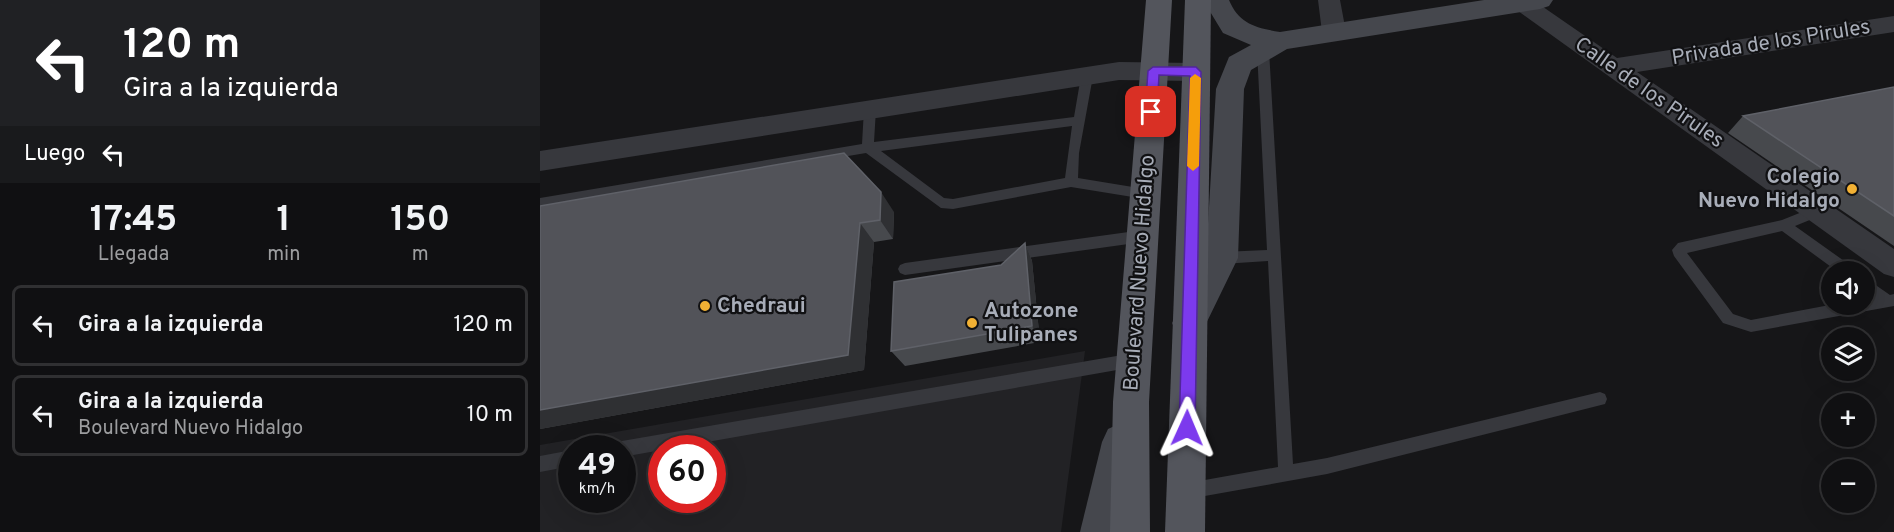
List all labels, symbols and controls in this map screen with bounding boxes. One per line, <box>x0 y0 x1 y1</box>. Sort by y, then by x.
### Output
street label: Privada de los Pirules <box>1670 14 1872 72</box>
text: 120 m <box>123 20 240 73</box>
icon: left <box>24 24 102 102</box>
street label: Calle de los Pirules <box>1569 31 1729 155</box>
text: Gira a la izquierda <box>123 72 339 106</box>
pin <box>1125 86 1176 137</box>
icon: arrive <box>1134 95 1167 128</box>
icon: left <box>97 138 130 171</box>
text: Luego <box>24 141 85 168</box>
street label: Boulevard Nuevo Hidalgo <box>1118 154 1162 392</box>
place label: Colegio Nuevo Hidalgo <box>1698 164 1840 215</box>
marker: Colegio Nuevo Hidalgo <box>1845 182 1859 196</box>
text: 17:45 <box>90 198 177 244</box>
text: 1 <box>277 198 291 244</box>
text: 150 <box>390 198 450 244</box>
text: Llegada <box>98 242 169 268</box>
text: min <box>267 242 300 268</box>
text: m <box>412 242 429 268</box>
map controls <box>1821 261 1875 513</box>
button: sound <box>1821 261 1875 315</box>
place label: Chedraui <box>717 293 806 320</box>
place label: Autozone Tulipanes <box>984 298 1079 349</box>
marker: Chedraui <box>698 299 712 313</box>
icon: left <box>27 309 60 342</box>
text: Gira a la izquierda <box>78 312 264 339</box>
text: 120 m <box>453 312 513 339</box>
marker: Autozone Tulipanes <box>965 316 979 330</box>
button: layers <box>1821 327 1875 381</box>
text: Gira a la izquierda <box>78 389 264 416</box>
button: + <box>1821 393 1875 447</box>
position arrow <box>1155 396 1219 460</box>
icon: left <box>27 399 60 432</box>
text: 10 m <box>467 402 513 429</box>
text: Boulevard Nuevo Hidalgo <box>78 416 303 442</box>
speed limit sign: 60 <box>648 435 726 513</box>
text: 49 <box>578 448 616 485</box>
button: − <box>1821 459 1875 513</box>
text: km/h <box>579 480 615 499</box>

